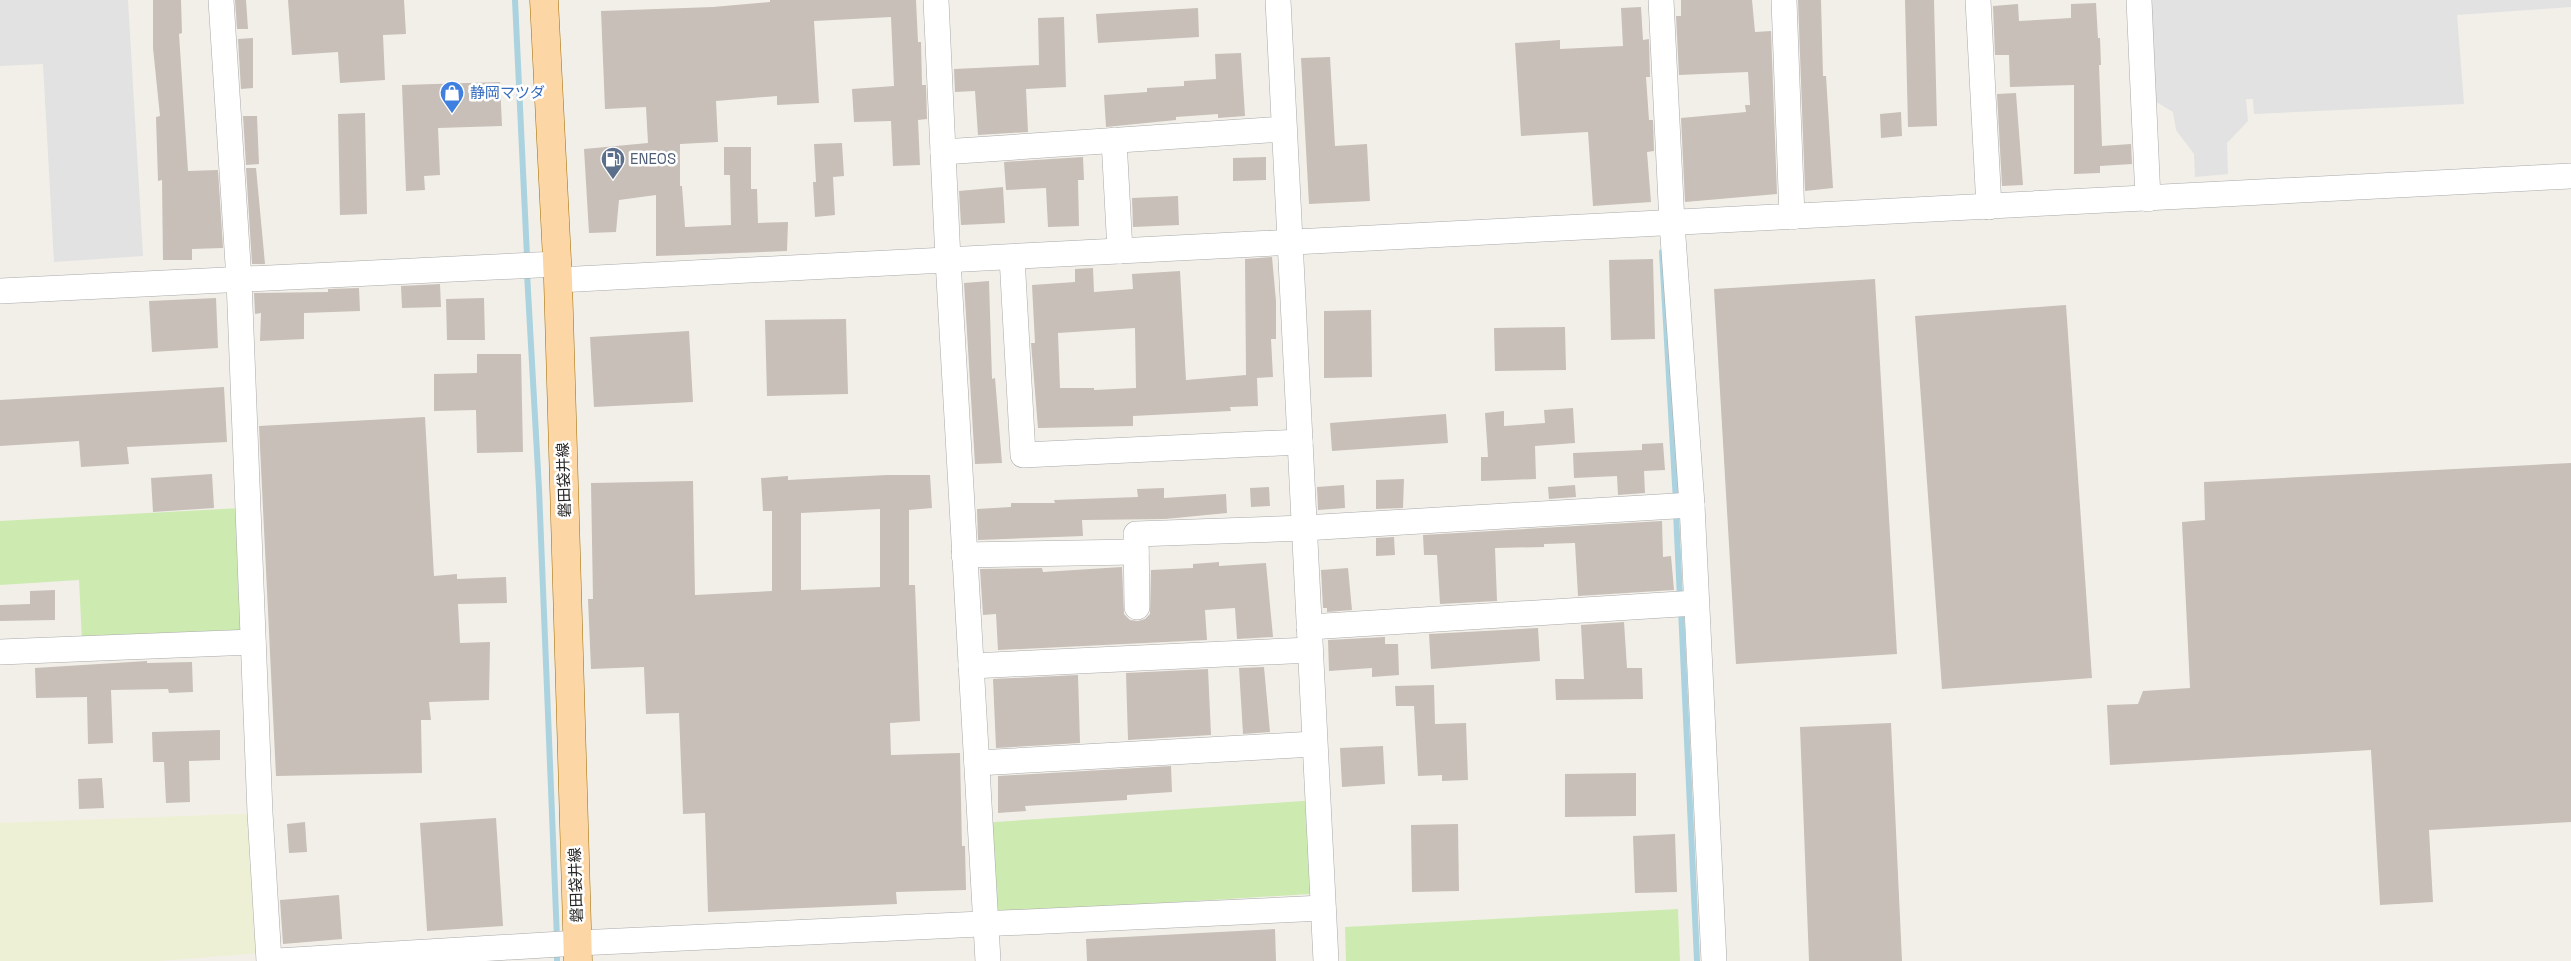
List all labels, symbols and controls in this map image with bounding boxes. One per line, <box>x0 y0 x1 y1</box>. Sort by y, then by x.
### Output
shop icon: 静岡マツダ <box>439 80 465 114</box>
place label: 静岡マツダ <box>470 83 545 102</box>
fuel station icon: ENEOS <box>600 146 626 180</box>
place label: ENEOS <box>630 149 676 168</box>
street label: 磐田袋井線 <box>553 442 574 518</box>
street label: 磐田袋井線 <box>565 847 586 923</box>

